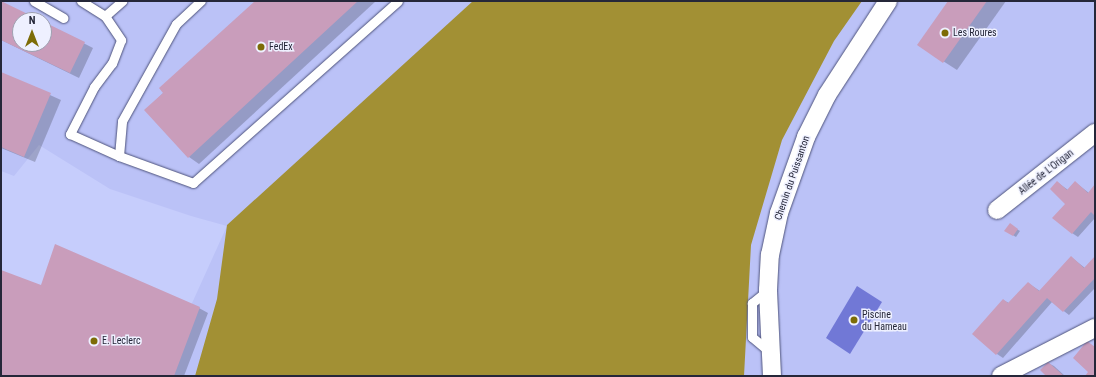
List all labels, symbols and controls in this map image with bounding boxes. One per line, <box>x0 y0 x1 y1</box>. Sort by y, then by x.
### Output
north arrow <box>12 12 52 52</box>
text: N <box>29 14 35 27</box>
place label: Les Roures <box>953 27 997 39</box>
marker: Les Roures <box>940 28 950 38</box>
place label: FedEx <box>269 41 293 53</box>
marker: FedEx <box>256 42 266 52</box>
street label: Chemin du Puissanton <box>772 134 812 222</box>
street label: Allée de L'Origan <box>1016 147 1076 197</box>
place label: Piscine du Hameau <box>862 308 907 332</box>
marker: Piscine du Hameau <box>849 315 859 325</box>
place label: E. Leclerc <box>102 335 141 347</box>
marker: E. Leclerc <box>89 336 99 346</box>

